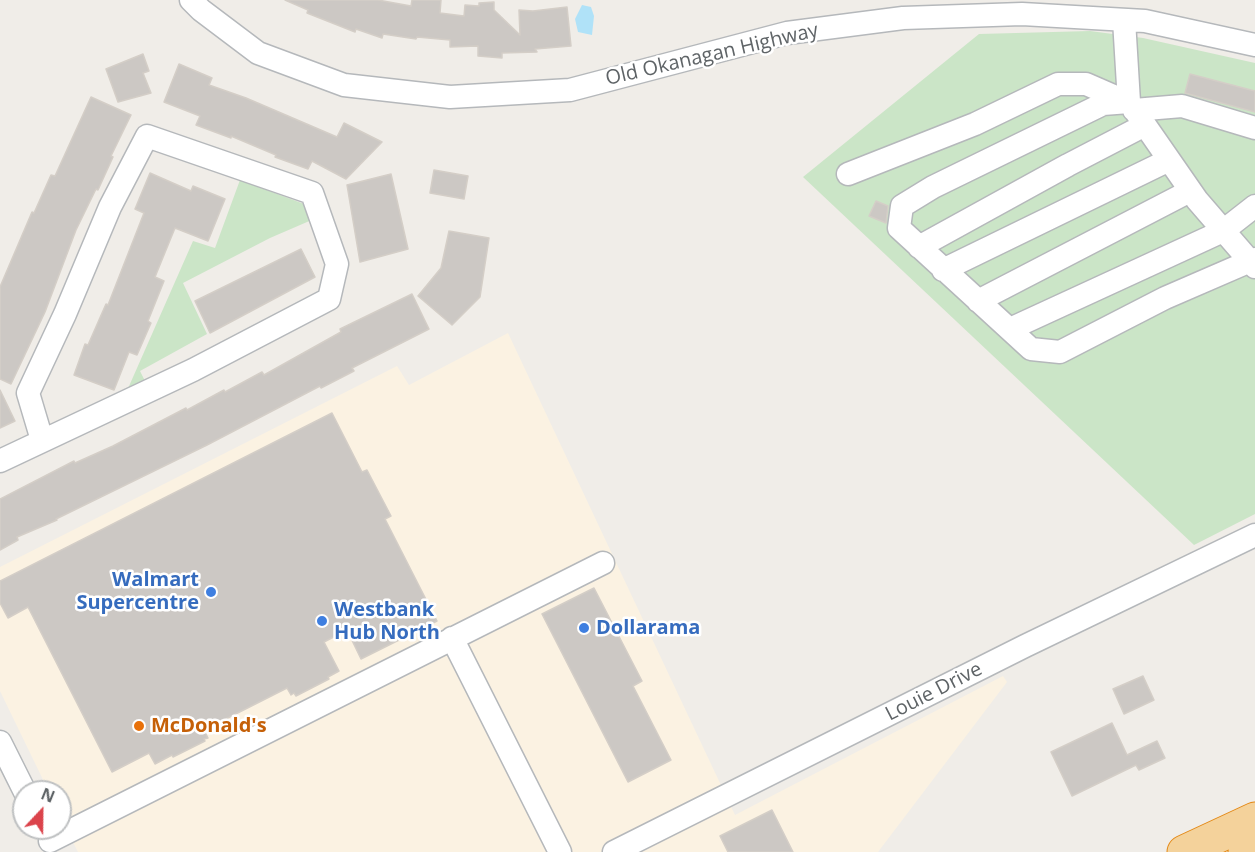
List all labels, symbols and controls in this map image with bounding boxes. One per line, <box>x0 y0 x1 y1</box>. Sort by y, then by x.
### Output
street label: Old Okanagan Highway <box>603 19 821 91</box>
place label: Walmart Supercentre <box>76 568 199 615</box>
marker: Walmart Supercentre <box>204 585 218 599</box>
place label: Westbank Hub North <box>334 598 440 645</box>
marker: Westbank Hub North <box>315 614 329 628</box>
place label: Dollarama <box>596 616 700 640</box>
marker: Dollarama <box>577 621 591 635</box>
street label: Louie Drive <box>882 657 986 727</box>
place label: McDonald's <box>151 714 267 738</box>
marker: McDonald's <box>132 719 146 733</box>
north arrow <box>12 780 72 840</box>
text: N <box>38 783 58 808</box>

